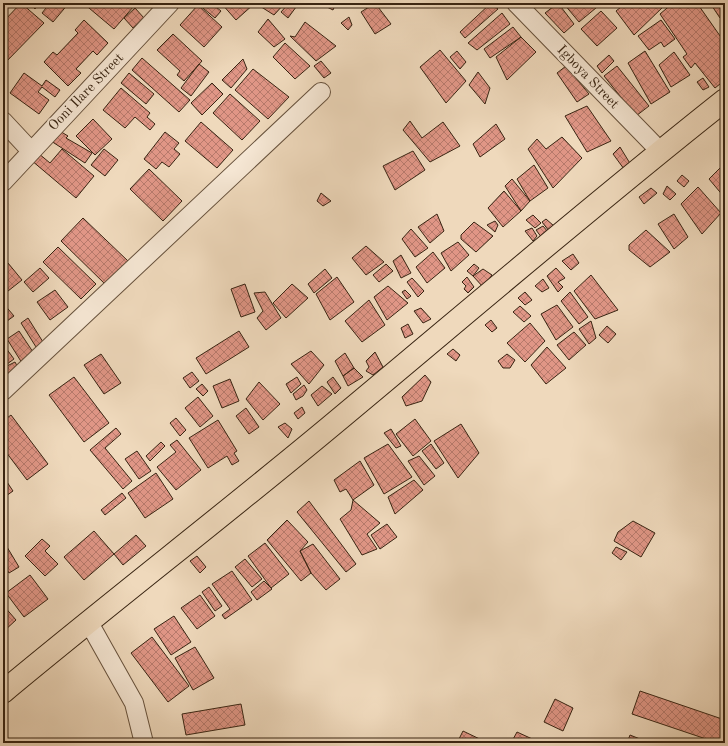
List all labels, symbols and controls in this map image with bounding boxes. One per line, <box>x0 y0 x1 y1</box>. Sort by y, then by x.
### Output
street label: Igboya Street <box>554 43 622 111</box>
street label: Ooni Ilare Street <box>46 51 126 133</box>

